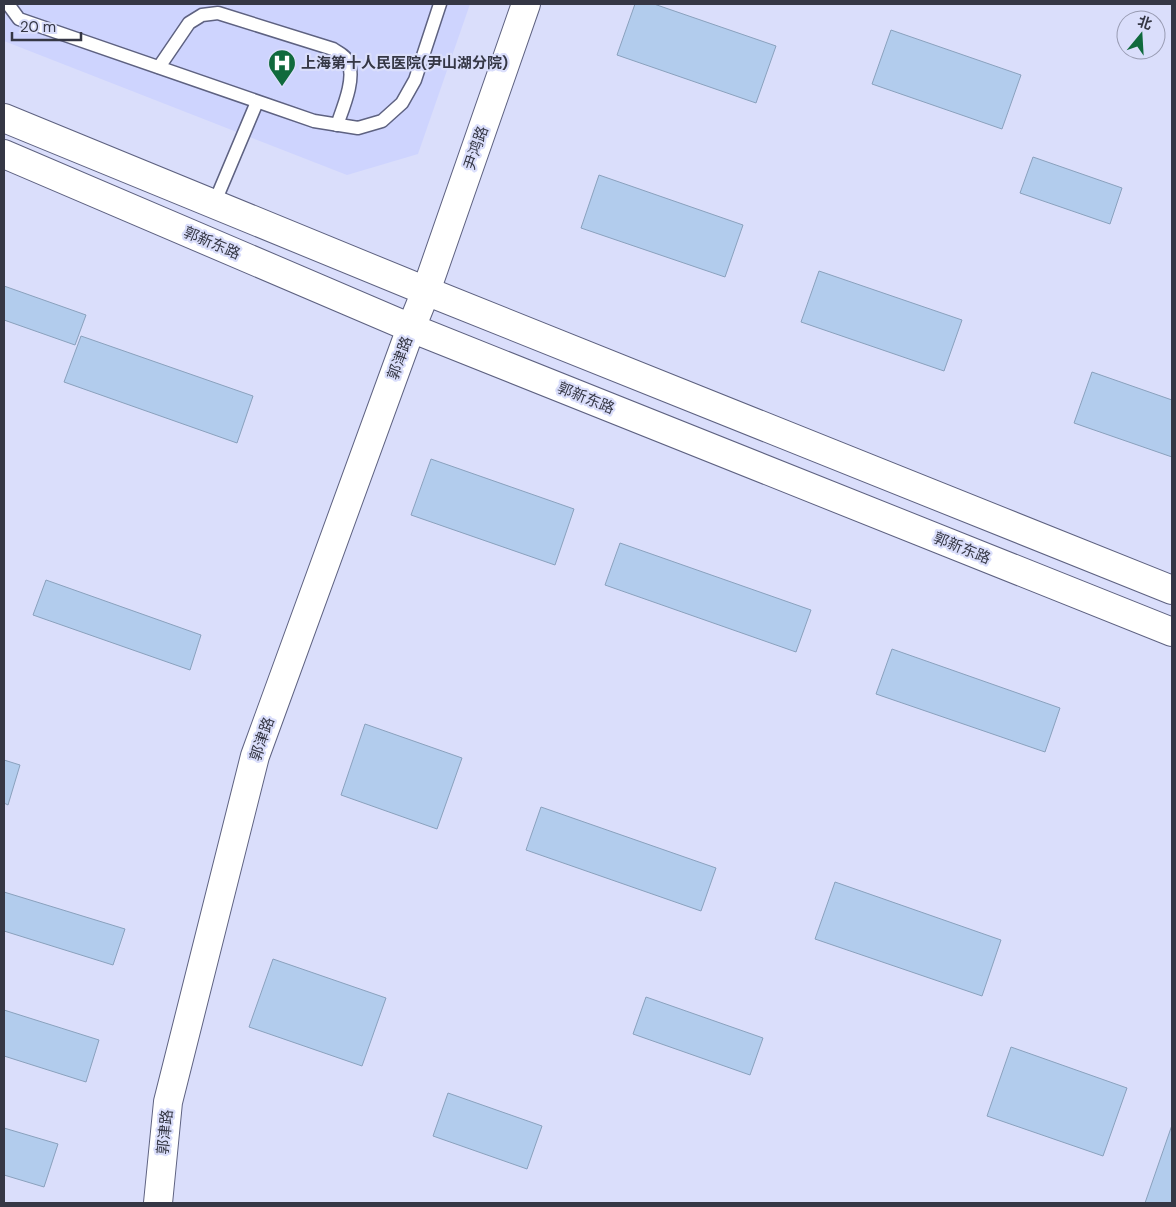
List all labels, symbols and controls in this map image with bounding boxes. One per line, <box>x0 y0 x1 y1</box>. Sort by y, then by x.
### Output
scale bar <box>12 10 81 42</box>
north arrow <box>1116 10 1166 60</box>
text: 北 <box>1136 12 1154 33</box>
text: 20 m <box>20 17 56 37</box>
hospital icon: 上海第十人民医院(尹山湖分院) <box>267 48 297 87</box>
place label: 上海第十人民医院(尹山湖分院) <box>301 53 508 73</box>
street label: 尹鸿路 <box>459 123 493 173</box>
street label: 郭新东路 <box>180 222 244 264</box>
street label: 郭津路 <box>383 333 417 383</box>
street label: 郭新东路 <box>554 377 618 419</box>
street label: 郭新东路 <box>930 527 994 569</box>
street label: 郭津路 <box>245 714 279 764</box>
street label: 郭津路 <box>153 1109 177 1155</box>

